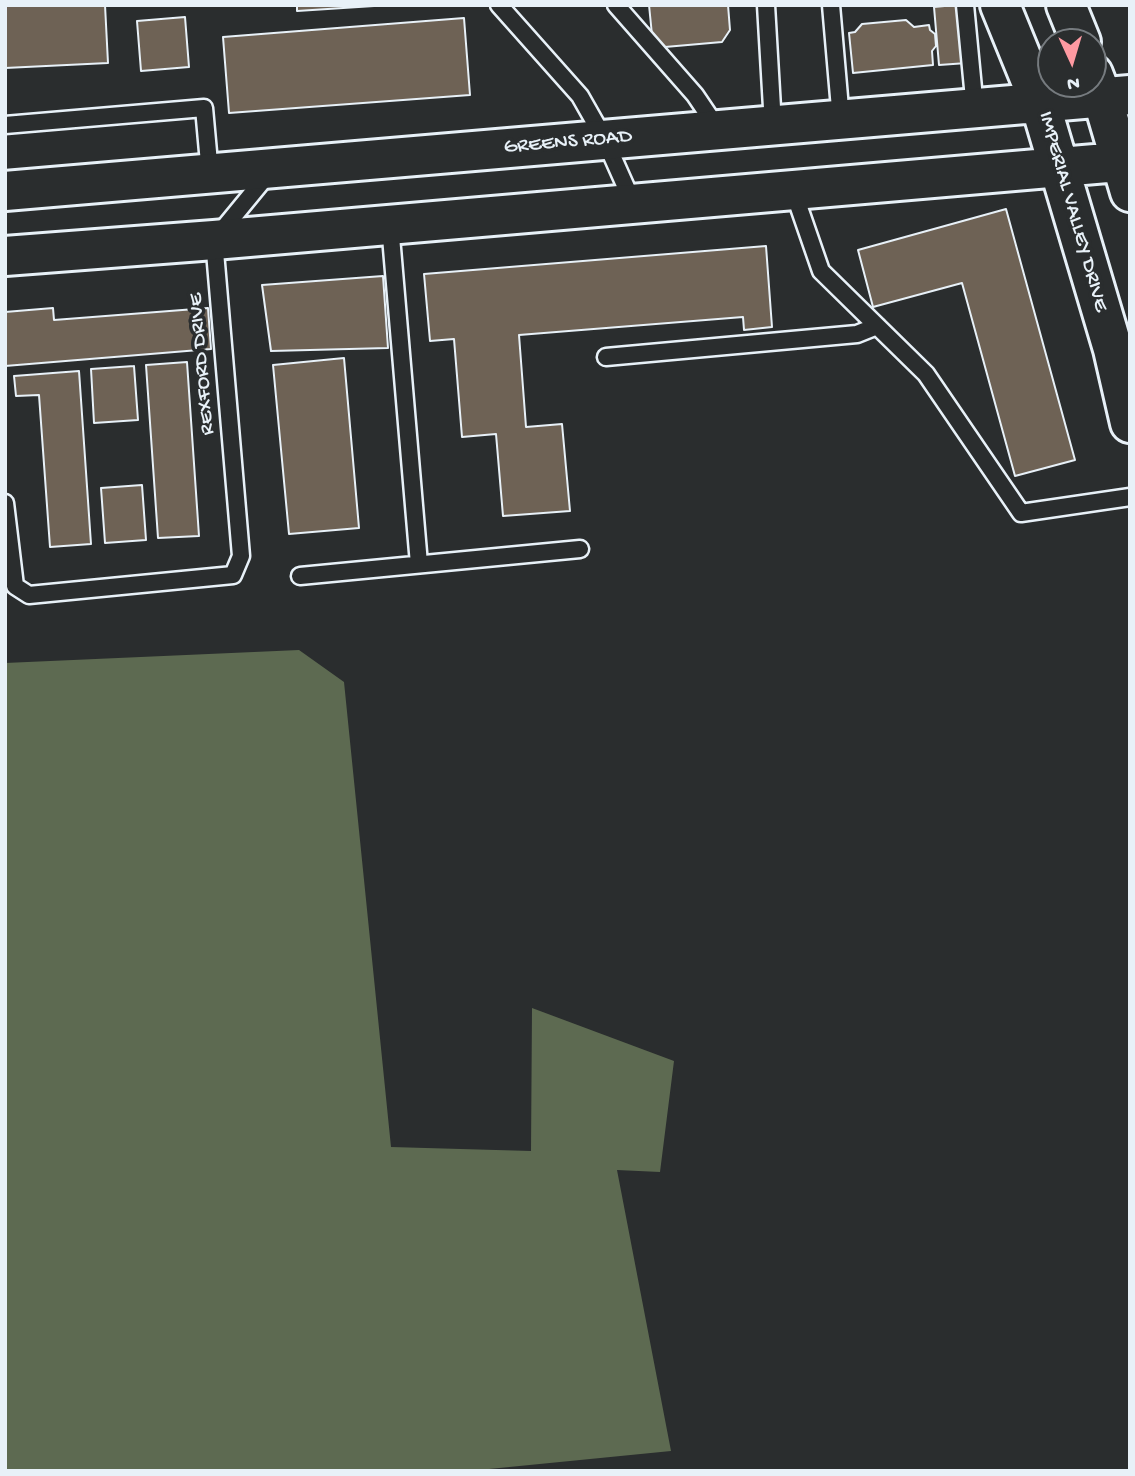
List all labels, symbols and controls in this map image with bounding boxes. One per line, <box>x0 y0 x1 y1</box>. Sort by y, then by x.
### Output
north arrow <box>1037 28 1107 98</box>
text: N <box>1066 71 1080 94</box>
street label: IMPERIAL VALLEY DRIVE <box>1031 109 1113 315</box>
street label: GREENS ROAD <box>503 125 633 161</box>
street label: REXFORD DRIVE <box>184 292 222 436</box>

